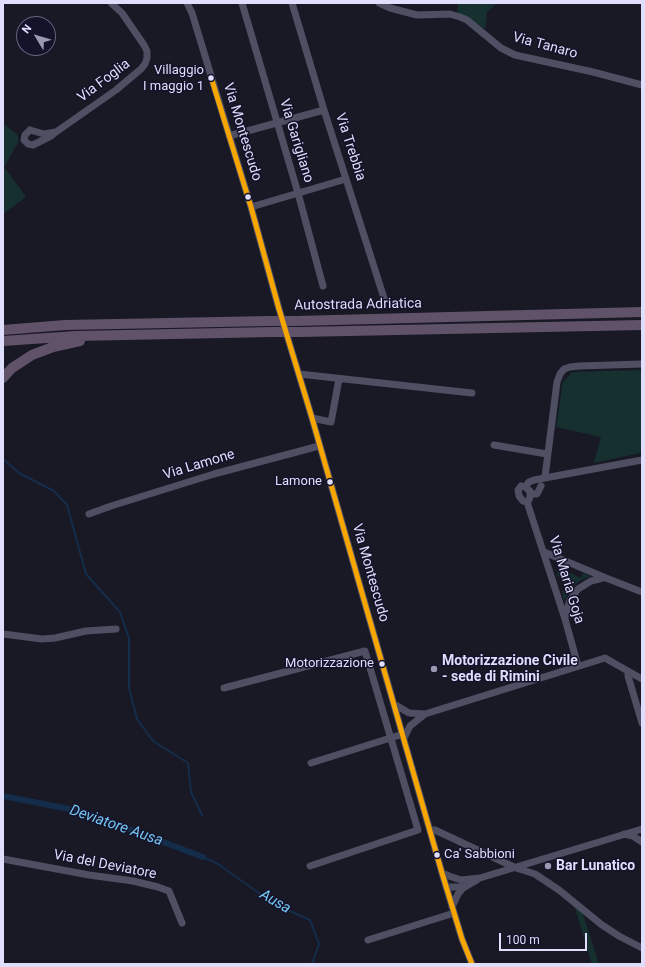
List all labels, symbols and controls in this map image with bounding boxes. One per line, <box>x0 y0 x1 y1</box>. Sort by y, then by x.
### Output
north arrow <box>16 16 56 56</box>
text: N <box>19 22 34 36</box>
street label: Via Tanaro <box>511 29 579 63</box>
street label: Via Foglia <box>74 56 134 106</box>
place label: Villaggio I maggio 1 <box>143 63 204 94</box>
marker: Villaggio I maggio 1 <box>206 73 216 83</box>
street label: Via Montescudo <box>219 81 265 183</box>
street label: Via Garigliano <box>275 97 317 185</box>
street label: Via Trebbia <box>331 111 369 183</box>
unlabelled marker <box>243 192 253 202</box>
street label: Autostrada Adriatica <box>294 295 422 315</box>
street label: Via Lamone <box>161 446 237 484</box>
place label: Lamone <box>275 474 322 490</box>
marker: Lamone <box>325 477 335 487</box>
street label: Via Montescudo <box>348 522 392 624</box>
street label: Via Maria Goja <box>545 534 587 626</box>
place label: Motorizzazione Civile - sede di Rimini <box>442 653 578 686</box>
place label: Motorizzazione <box>285 656 374 672</box>
marker: Motorizzazione <box>377 659 387 669</box>
marker: Motorizzazione Civile - sede di Rimini <box>429 664 439 674</box>
water label: Deviatore Ausa <box>67 802 165 850</box>
street label: Via del Deviatore <box>52 847 158 883</box>
place label: Ca' Sabbioni <box>444 847 515 863</box>
marker: Ca' Sabbioni <box>432 850 442 860</box>
place label: Bar Lunatico <box>556 858 635 874</box>
marker: Bar Lunatico <box>543 861 553 871</box>
water label: Ausa <box>256 886 294 918</box>
scale bar <box>501 925 589 951</box>
text: 100 m <box>506 933 540 947</box>

